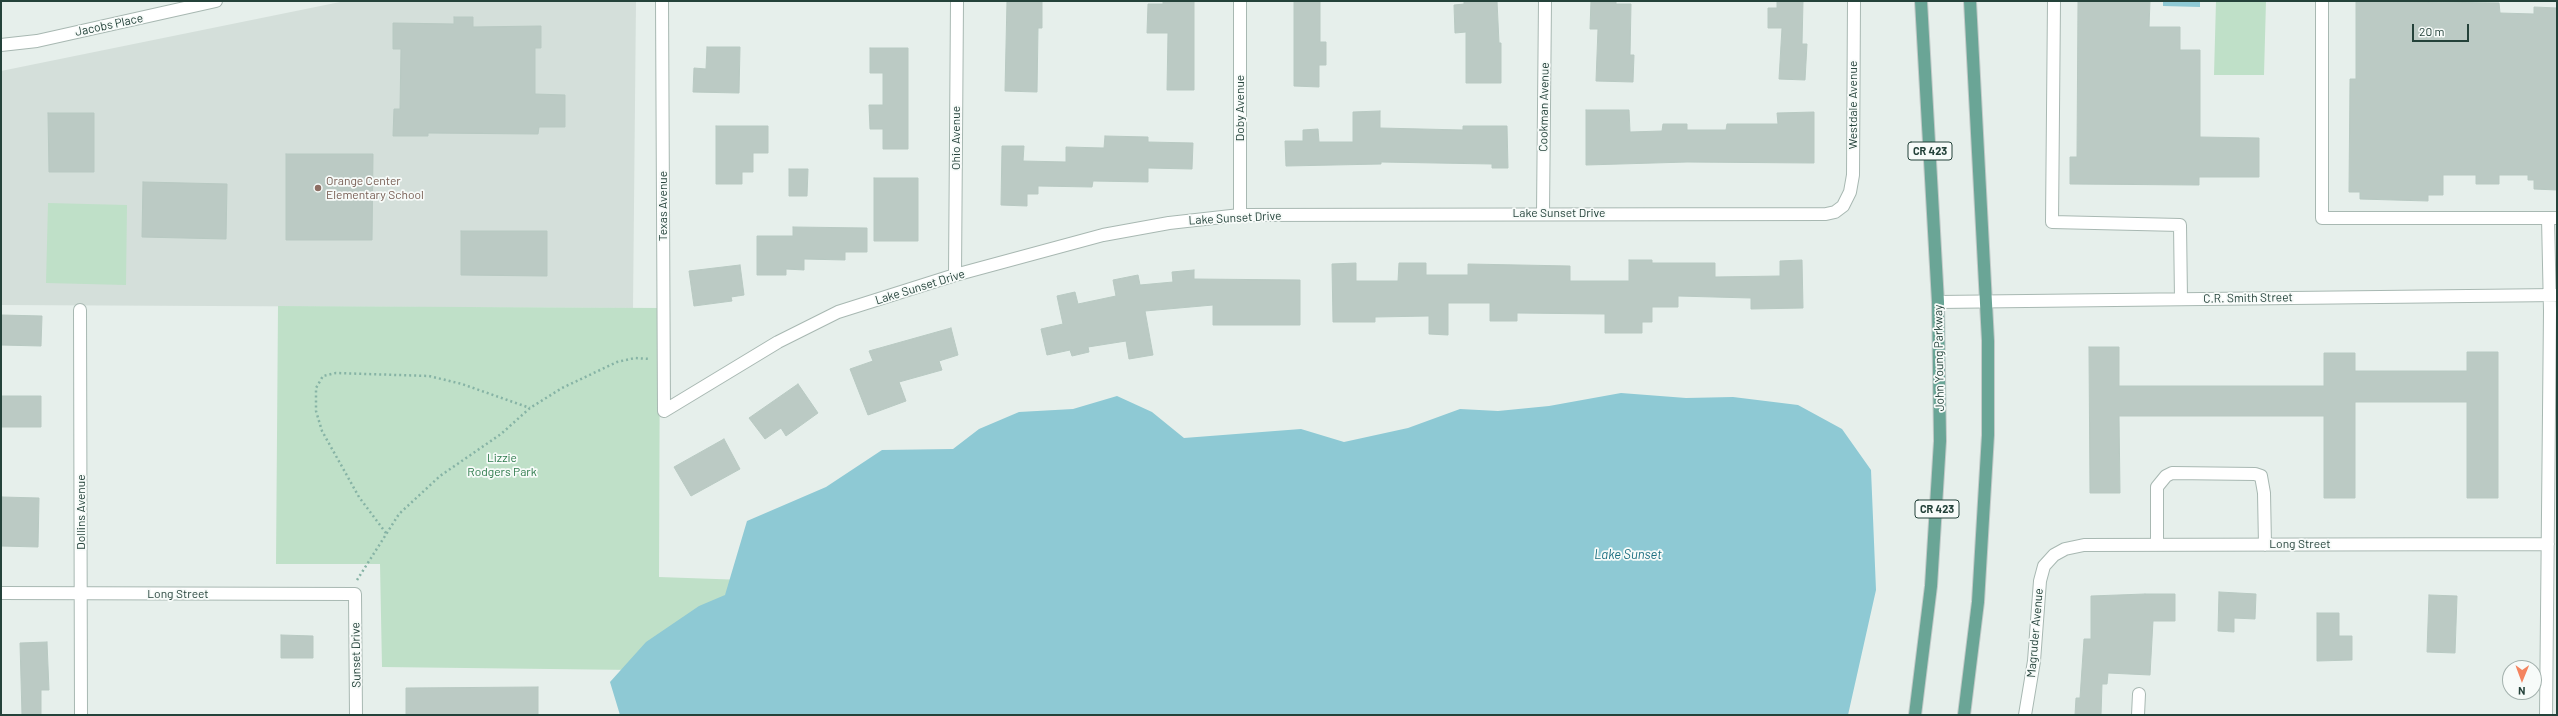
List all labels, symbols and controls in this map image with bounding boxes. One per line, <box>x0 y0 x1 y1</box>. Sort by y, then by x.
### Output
street label: Jacobs Place <box>74 11 144 39</box>
scale bar <box>2414 16 2471 42</box>
text: 20 m <box>2419 24 2445 38</box>
street label: Westdale Avenue <box>1846 61 1860 149</box>
street label: Cookman Avenue <box>1536 62 1552 152</box>
street label: Doby Avenue <box>1233 75 1247 141</box>
street label: Ohio Avenue <box>949 106 963 170</box>
road number: CR 423 <box>1908 142 1952 160</box>
street label: Texas Avenue <box>656 171 670 241</box>
place label: Orange Center Elementary School <box>326 174 424 202</box>
marker: Orange Center Elementary School <box>313 183 323 193</box>
street label: Lake Sunset Drive <box>1512 206 1606 220</box>
street label: Lake Sunset Drive <box>1188 208 1282 228</box>
street label: Lake Sunset Drive <box>873 267 967 307</box>
street label: C.R. Smith Street <box>2203 290 2293 306</box>
street label: John Young Parkway <box>1931 304 1947 412</box>
park label: Lizzie Rodgers Park <box>467 451 537 479</box>
street label: Dollins Avenue <box>74 474 88 550</box>
road number: CR 423 <box>1915 500 1959 518</box>
street label: Long Street <box>2269 537 2331 551</box>
water label: Lake Sunset <box>1594 547 1662 563</box>
street label: Long Street <box>147 587 209 601</box>
street label: Magruder Avenue <box>2024 588 2046 678</box>
street label: Sunset Drive <box>348 622 364 688</box>
north arrow <box>2502 660 2542 700</box>
text: N <box>2518 685 2526 698</box>

